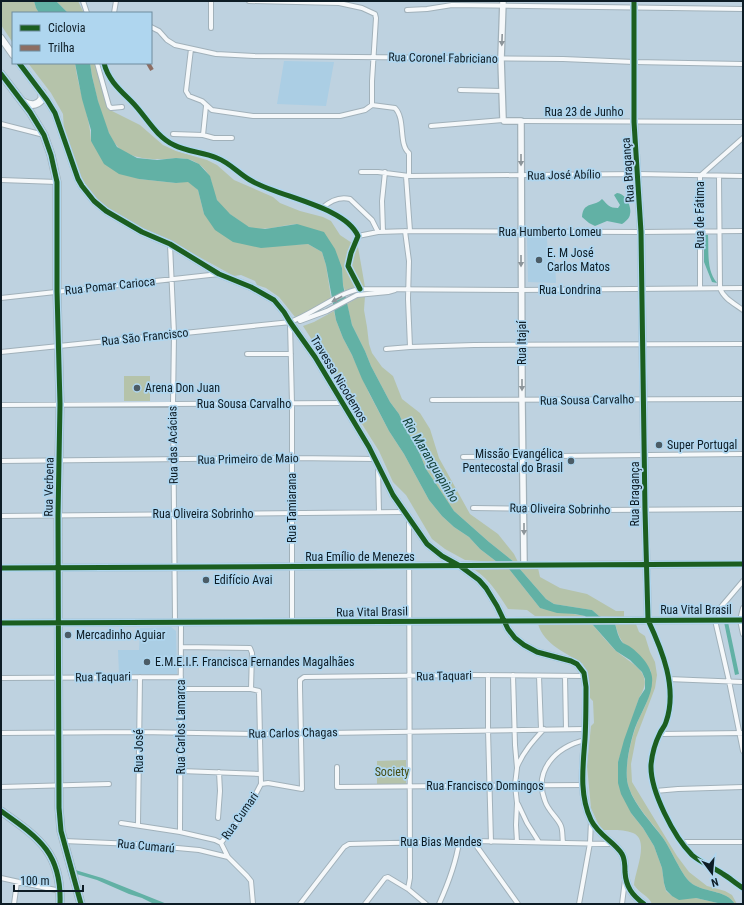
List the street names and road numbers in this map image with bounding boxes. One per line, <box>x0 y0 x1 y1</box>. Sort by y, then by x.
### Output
street label: Rua Coronel Fabriciano <box>388 50 498 66</box>
street label: Rua 23 de Junho <box>545 105 623 119</box>
street label: Rua Bragança <box>619 137 637 203</box>
street label: Rua José Abílio <box>527 167 601 183</box>
street label: Rua de Fátima <box>693 181 707 249</box>
street label: Rua Humberto Lomeu <box>499 225 602 239</box>
street label: Rua Pomar Carioca <box>64 274 156 298</box>
street label: Rua Londrina <box>539 283 601 297</box>
street label: Rua Itajaí <box>515 320 529 365</box>
street label: Rua São Francisco <box>101 325 189 349</box>
street label: Travessa Nicodemos <box>308 333 370 425</box>
street label: Rua Sousa Carvalho <box>540 392 634 408</box>
street label: Rua Sousa Carvalho <box>197 397 291 411</box>
street label: Rua das Acácias <box>165 406 181 484</box>
street label: Rua Primeiro de Maio <box>197 451 299 467</box>
street label: Rua Verbena <box>41 457 57 517</box>
street label: Rua Bragança <box>628 461 642 527</box>
street label: Rua Tamiarana <box>285 473 299 543</box>
street label: Rua Oliveira Sobrinho <box>509 501 611 517</box>
street label: Rua Oliveira Sobrinho <box>153 507 253 521</box>
street label: Rua Emílio de Menezes <box>305 550 415 564</box>
street label: Rua Vital Brasil <box>660 603 732 617</box>
street label: Rua Vital Brasil <box>336 604 408 620</box>
street label: Rua Taquari <box>416 669 472 683</box>
street label: Rua Taquari <box>75 670 131 684</box>
street label: Rua Carlos Lamarca <box>174 679 188 774</box>
street label: Rua Carlos Chagas <box>248 725 338 741</box>
street label: Rua José <box>132 729 146 773</box>
street label: Rua Francisco Domingos <box>426 779 544 793</box>
street label: Rua Cumari <box>219 790 261 842</box>
street label: Rua Bias Mendes <box>400 835 482 849</box>
street label: Rua Cumarú <box>117 837 175 855</box>

